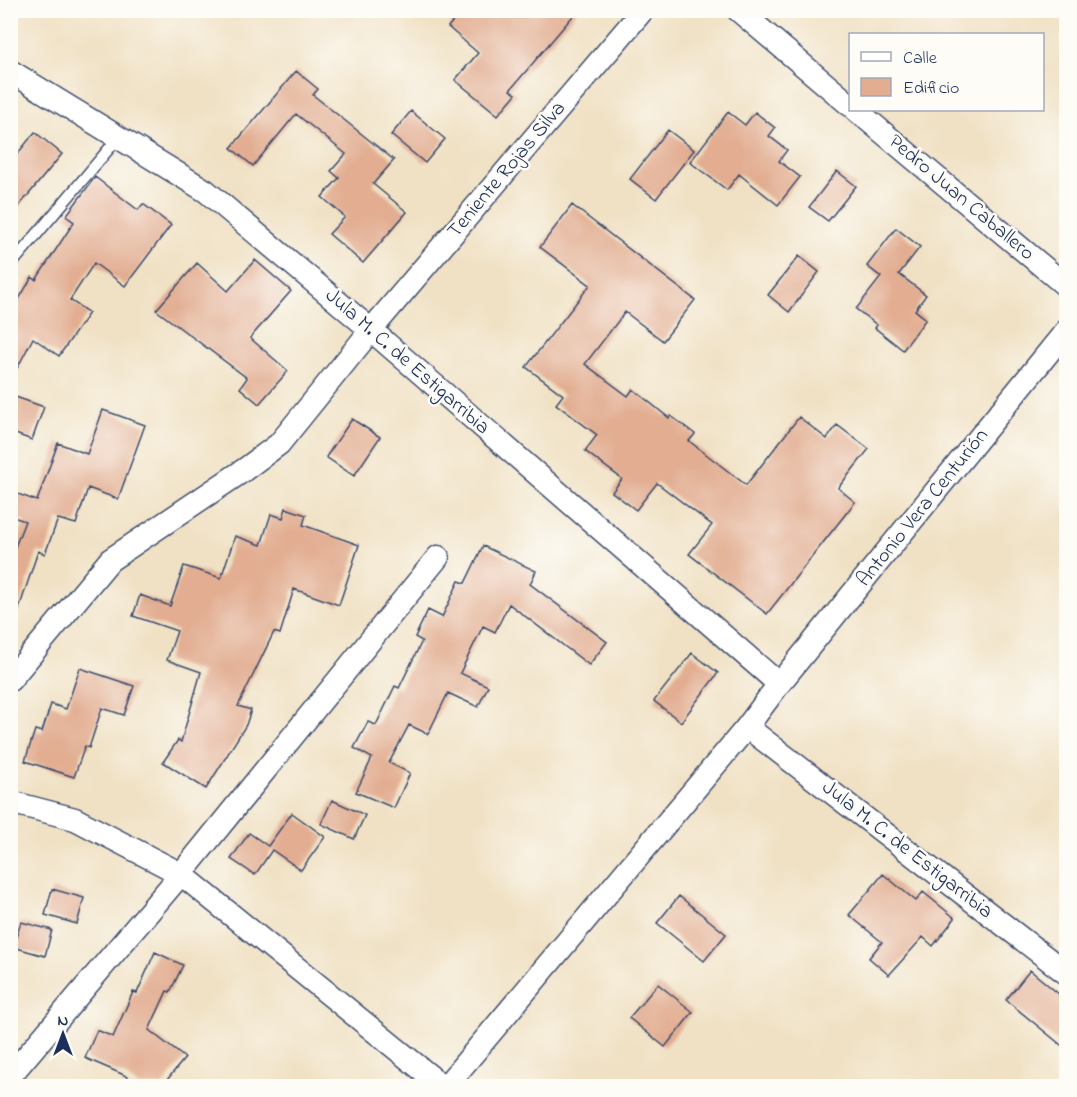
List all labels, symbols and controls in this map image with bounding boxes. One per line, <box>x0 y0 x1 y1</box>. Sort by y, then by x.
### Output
legend <box>849 33 1044 111</box>
text: Calle <box>903 46 938 72</box>
text: Edificio <box>903 76 959 102</box>
street label: Teniente Rojas Silva <box>441 95 573 245</box>
street label: Pedro Juan Caballero <box>881 128 1041 268</box>
street label: Jula M. C. de Estigarribia <box>317 282 496 444</box>
street label: Antonio Vera Centurión <box>850 422 996 594</box>
street label: Jula M. C. de Estigarribia <box>814 773 999 928</box>
north arrow <box>33 1004 93 1064</box>
text: N <box>58 1009 69 1033</box>

